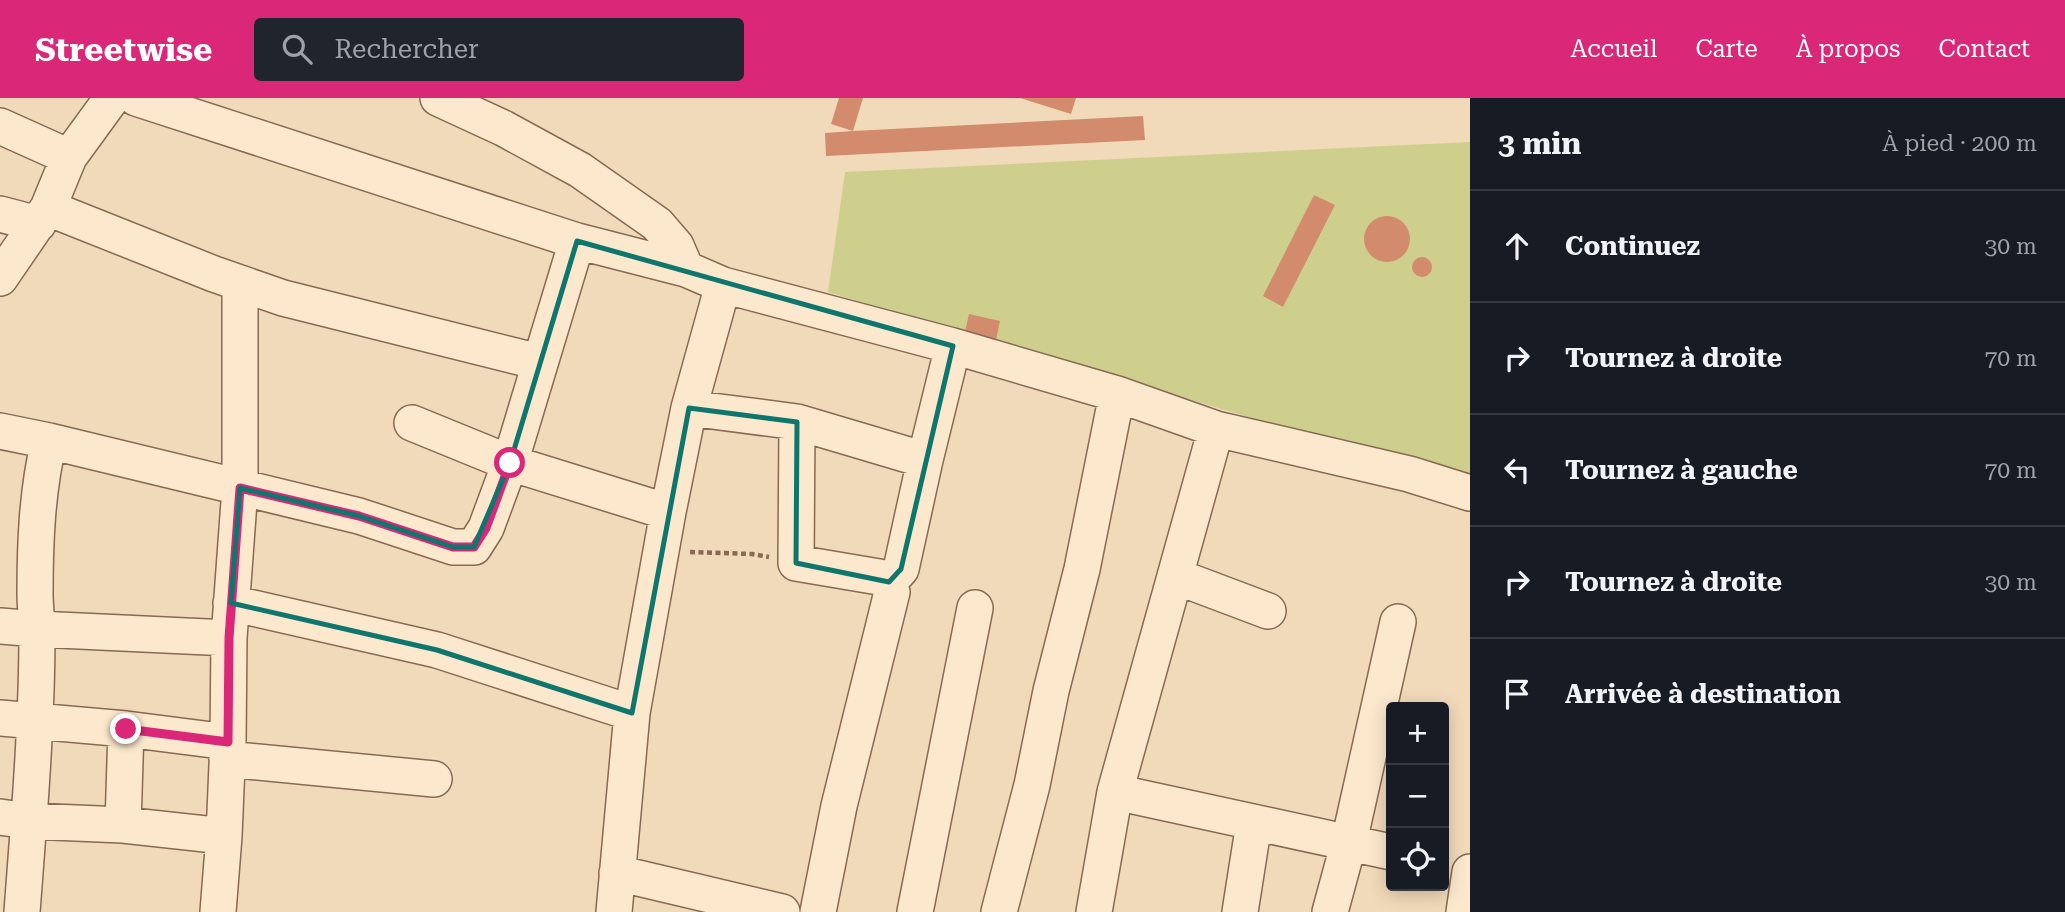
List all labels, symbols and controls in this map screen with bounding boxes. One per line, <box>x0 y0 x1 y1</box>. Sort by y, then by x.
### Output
search box <box>254 18 744 81</box>
text: Streetwise <box>35 30 212 69</box>
icon: search <box>278 30 316 68</box>
text: Rechercher <box>334 34 479 64</box>
text: Accueil <box>1571 35 1657 63</box>
text: Carte <box>1695 35 1758 63</box>
text: À propos <box>1796 35 1900 63</box>
text: Contact <box>1938 35 2030 63</box>
text: 3 min <box>1498 126 1581 161</box>
text: À pied · 200 m <box>1882 130 2037 157</box>
icon: ahead <box>1498 227 1536 265</box>
text: Continuez <box>1565 231 1700 261</box>
text: 30 m <box>1984 233 2037 260</box>
icon: right <box>1498 339 1536 377</box>
text: Tournez à droite <box>1565 343 1782 373</box>
text: 70 m <box>1984 345 2037 372</box>
route start <box>494 447 525 478</box>
icon: left <box>1498 451 1536 489</box>
text: Tournez à gauche <box>1565 455 1798 485</box>
text: 70 m <box>1984 457 2037 484</box>
icon: right <box>1498 563 1536 601</box>
text: Tournez à droite <box>1565 567 1782 597</box>
text: 30 m <box>1984 569 2037 596</box>
icon: arrive <box>1498 675 1536 713</box>
text: Arrivée à destination <box>1565 679 1841 709</box>
map controls <box>1386 702 1449 891</box>
button: + <box>1386 702 1449 765</box>
route end <box>110 713 141 744</box>
button: − <box>1386 765 1449 828</box>
button: locate <box>1386 828 1449 891</box>

